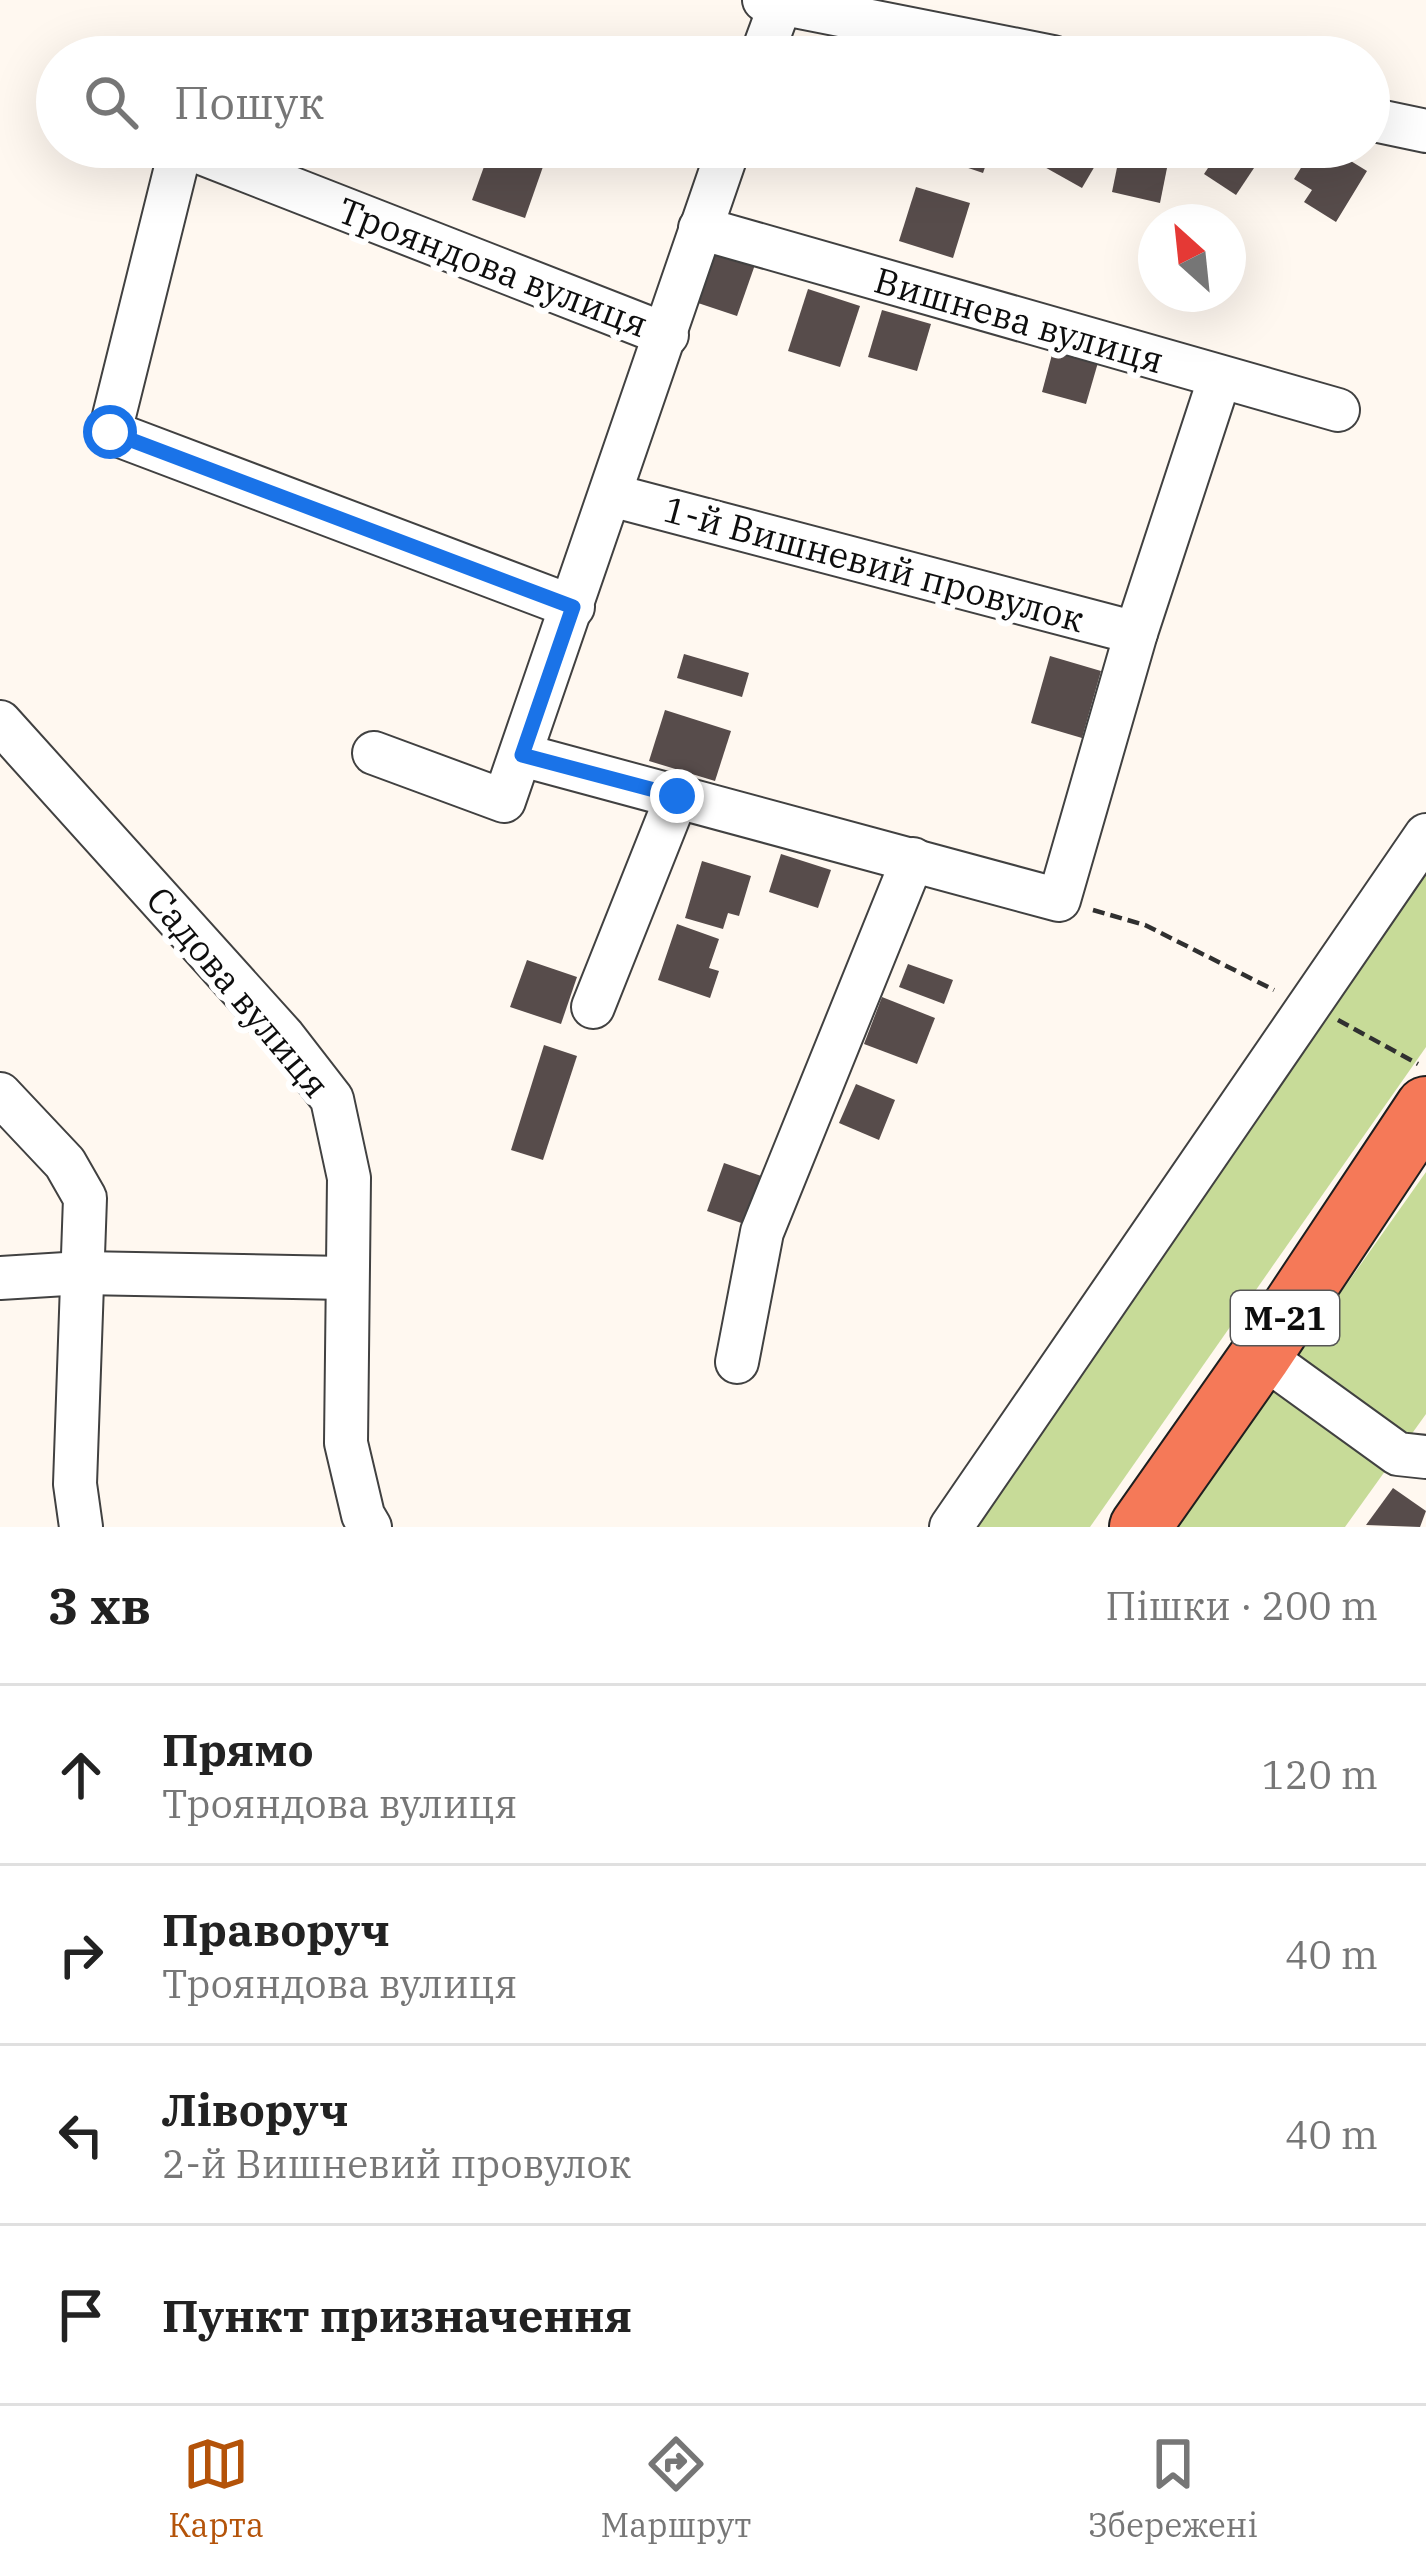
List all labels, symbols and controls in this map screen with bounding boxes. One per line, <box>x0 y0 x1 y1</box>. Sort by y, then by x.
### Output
search box <box>36 36 1390 168</box>
icon: search <box>78 69 144 135</box>
text: Пошук <box>174 73 324 131</box>
street label: Трояндова вулиця <box>332 186 655 347</box>
north arrow <box>1138 204 1246 312</box>
street label: Вишнева вулиця <box>869 256 1169 383</box>
route start <box>83 405 137 459</box>
street label: 1-й Вишневий провулок <box>659 485 1089 642</box>
route end <box>650 769 704 823</box>
street label: Садова вулиця <box>137 877 340 1107</box>
road number: М-21 <box>1231 1291 1339 1345</box>
text: 3 хв <box>48 1572 151 1638</box>
text: Пішки · 200 m <box>1105 1580 1378 1631</box>
text: Прямо <box>162 1720 314 1778</box>
icon: ahead <box>48 1742 114 1808</box>
text: 120 m <box>1262 1749 1378 1800</box>
text: Трояндова вулиця <box>162 1778 517 1829</box>
text: Праворуч <box>162 1900 390 1958</box>
icon: right <box>48 1922 114 1988</box>
text: 40 m <box>1285 1929 1378 1980</box>
text: Трояндова вулиця <box>162 1958 517 2009</box>
text: Ліворуч <box>162 2080 349 2138</box>
icon: left <box>48 2102 114 2168</box>
text: 40 m <box>1285 2109 1378 2160</box>
text: 2-й Вишневий провулок <box>162 2138 631 2189</box>
icon: arrive <box>48 2282 114 2348</box>
text: Пункт призначення <box>162 2286 632 2344</box>
tab: Карта <box>168 2431 264 2546</box>
tab: Маршрут <box>600 2431 751 2546</box>
tab: Збережені <box>1088 2431 1258 2546</box>

